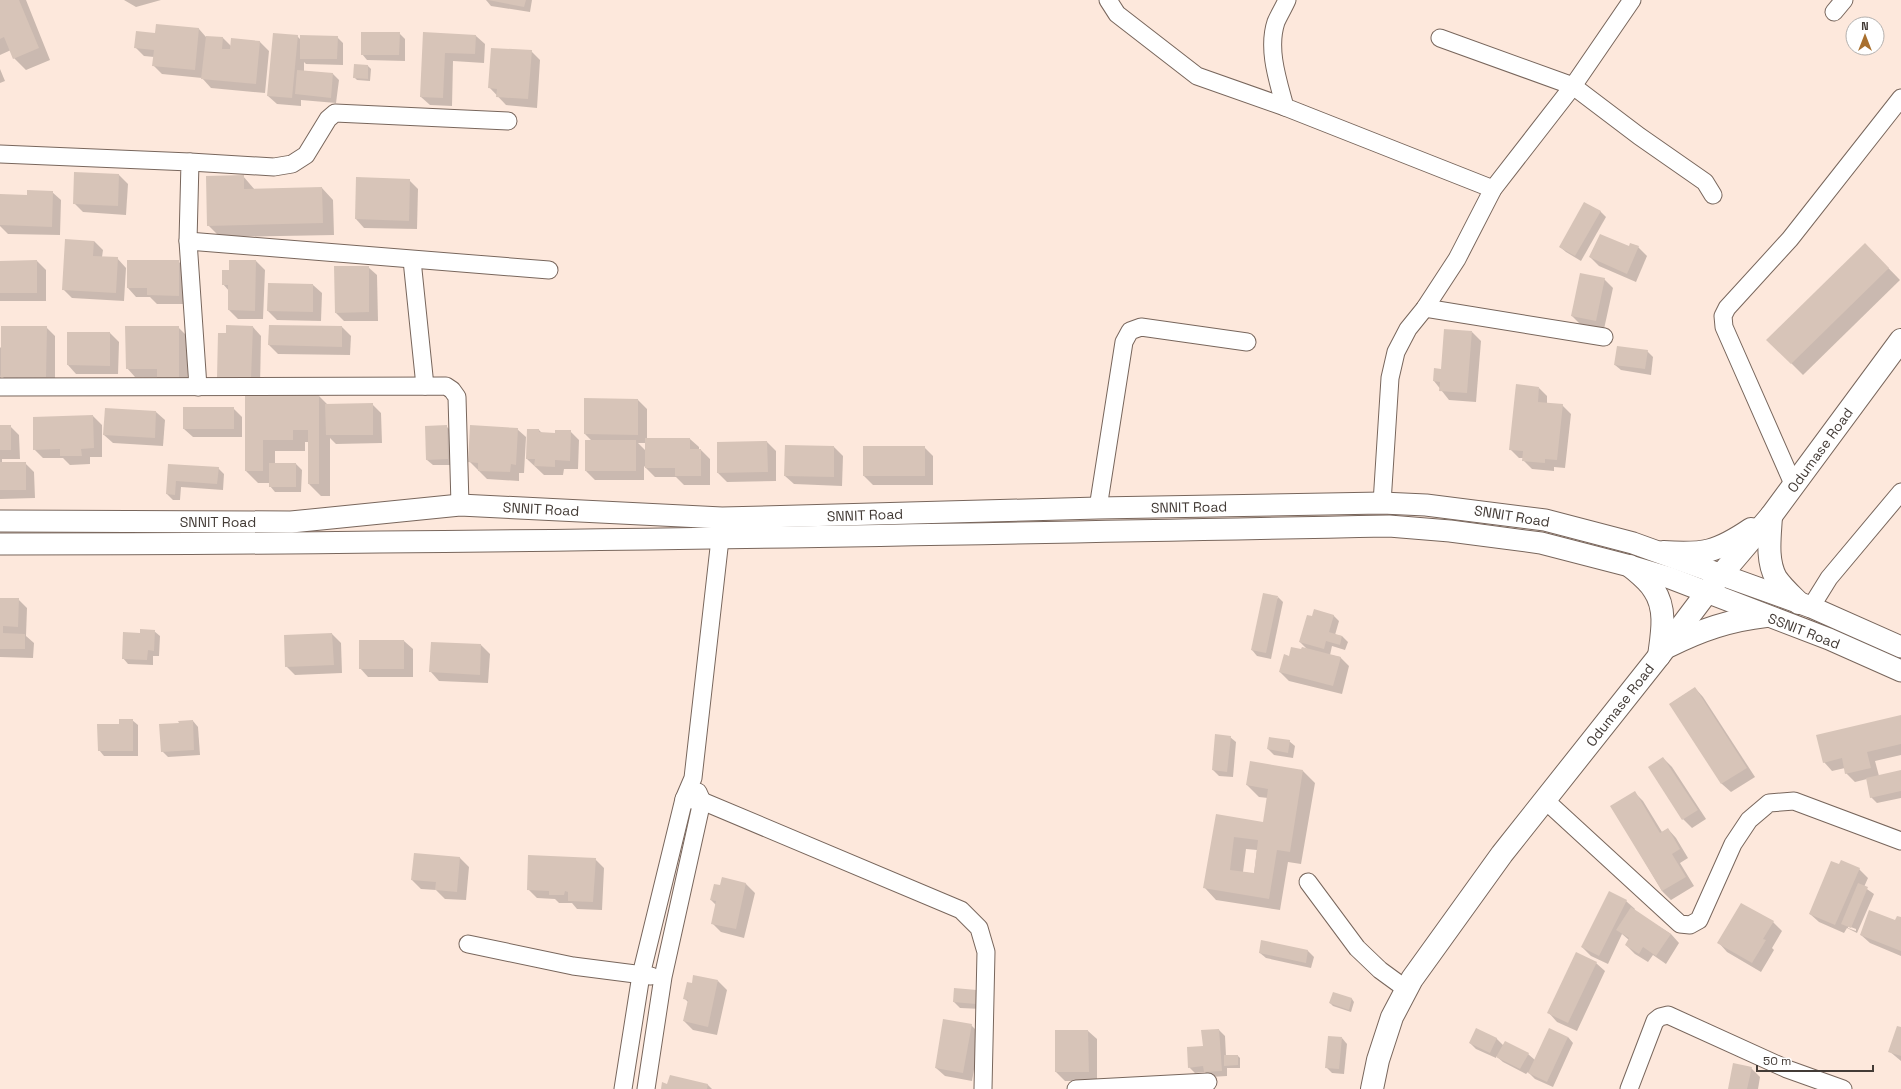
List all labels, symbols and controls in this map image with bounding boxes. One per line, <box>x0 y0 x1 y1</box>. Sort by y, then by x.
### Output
north arrow <box>1845 16 1885 56</box>
text: N <box>1861 19 1869 33</box>
street label: Odumase Road <box>1783 404 1857 496</box>
street label: SNNIT Road <box>1151 497 1227 517</box>
street label: SNNIT Road <box>502 498 580 520</box>
street label: SNNIT Road <box>1473 501 1551 531</box>
street label: SNNIT Road <box>826 505 904 525</box>
street label: SNNIT Road <box>180 513 256 531</box>
street label: SSNIT Road <box>1765 609 1843 653</box>
street label: Odumase Road <box>1582 660 1658 750</box>
scale bar <box>1757 1047 1873 1073</box>
text: 50 m <box>1763 1053 1791 1069</box>

